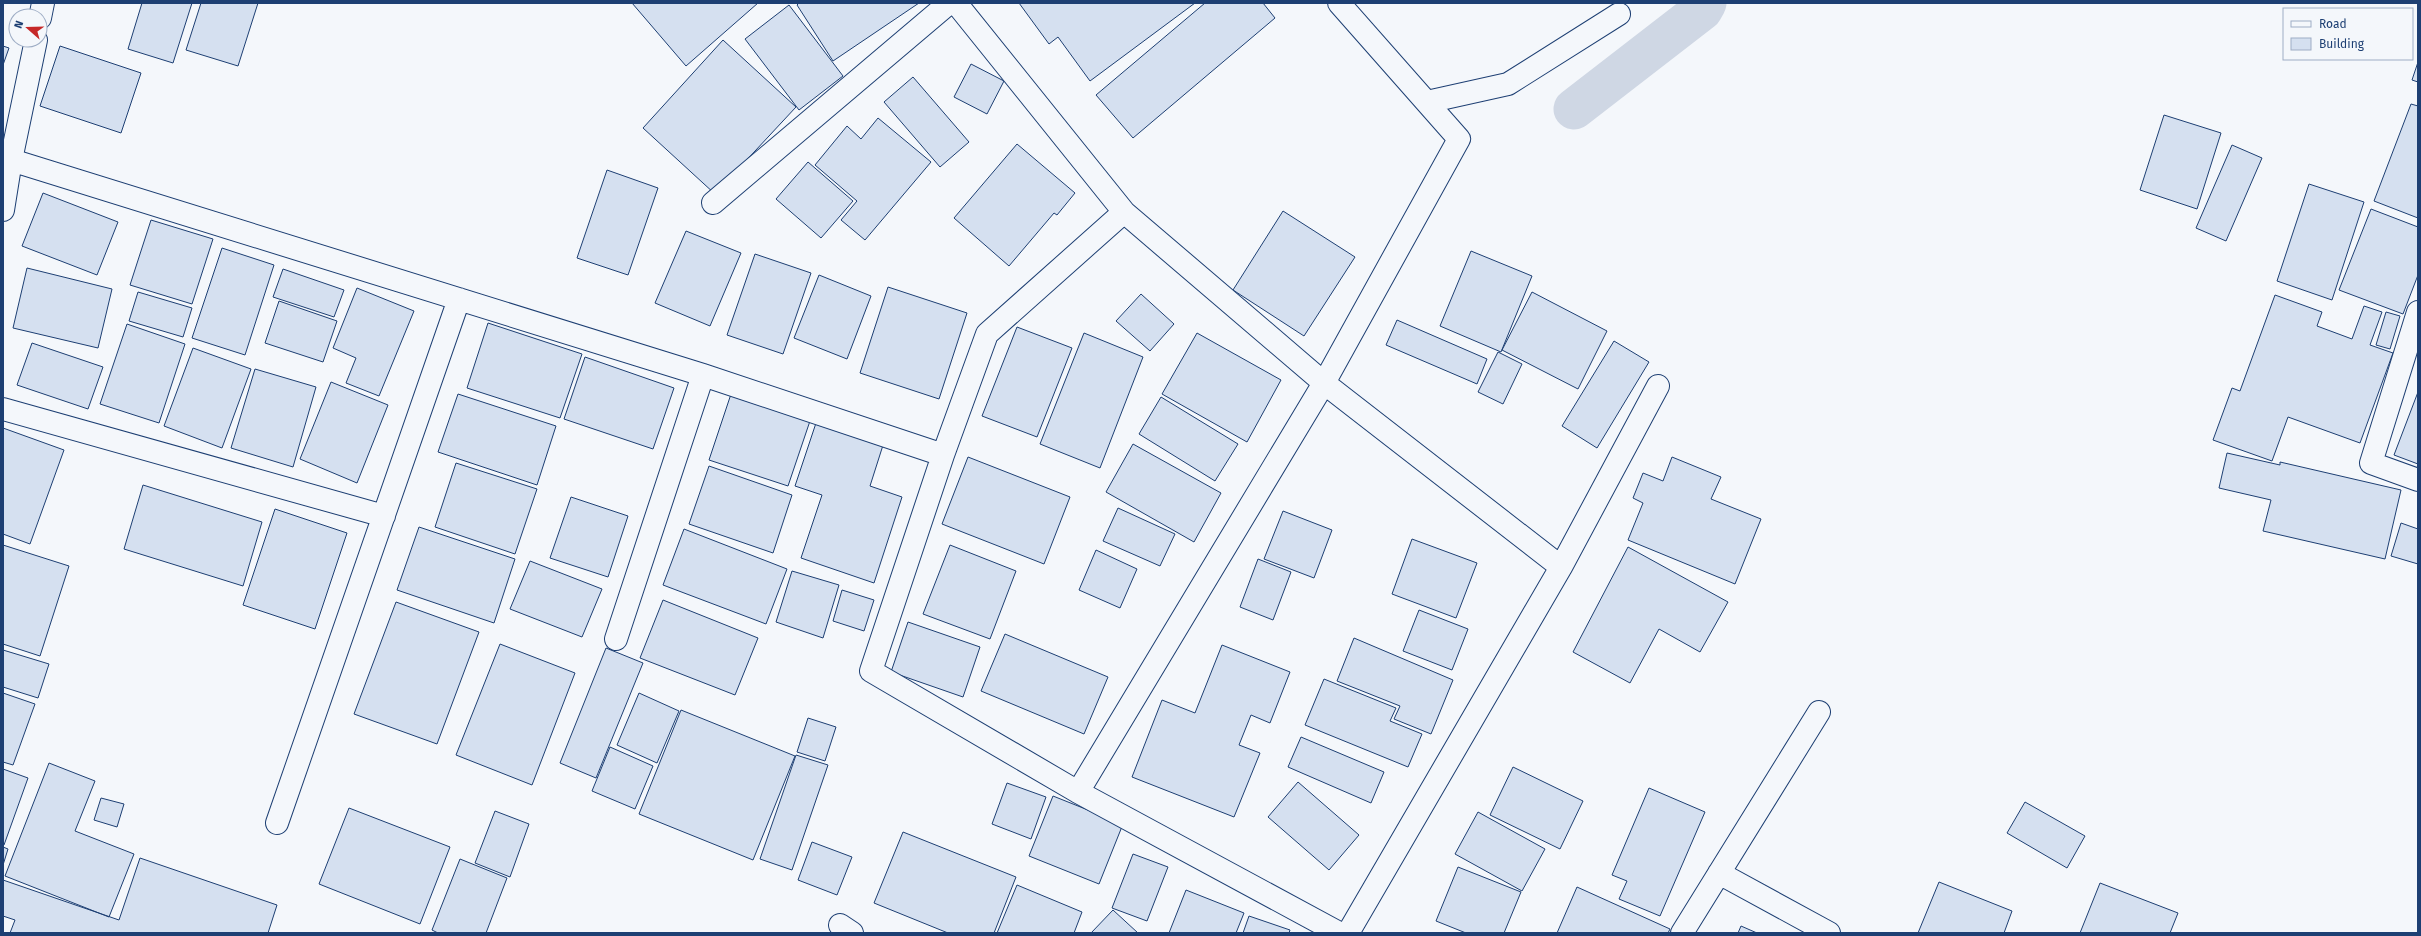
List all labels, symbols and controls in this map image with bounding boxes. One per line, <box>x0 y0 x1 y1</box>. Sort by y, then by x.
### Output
north arrow <box>8 8 48 48</box>
legend <box>2283 8 2413 60</box>
text: Road <box>2319 17 2347 31</box>
text: N <box>12 19 26 30</box>
text: Building <box>2319 37 2365 51</box>

